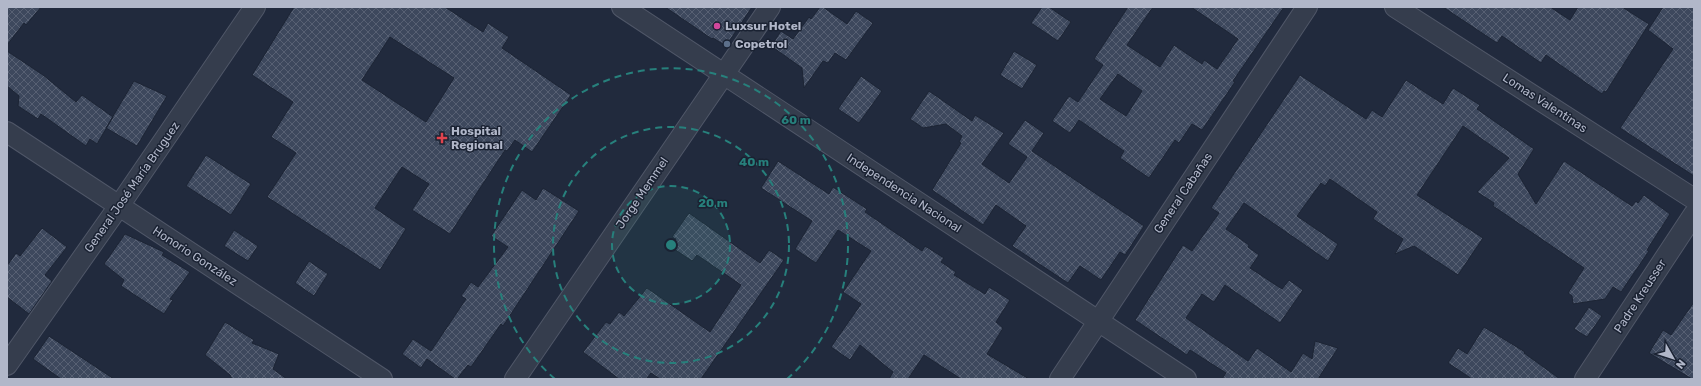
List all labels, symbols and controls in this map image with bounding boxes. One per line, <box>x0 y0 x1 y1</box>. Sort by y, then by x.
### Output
place label: Luxsur Hotel <box>725 19 801 33</box>
marker: Luxsur Hotel <box>712 21 722 31</box>
place label: Copetrol <box>735 37 787 51</box>
marker: Copetrol <box>722 39 732 49</box>
street label: Lomas Valentinas <box>1500 70 1590 136</box>
text: 60 m <box>781 113 811 127</box>
street label: General José María Bruguez <box>81 119 183 255</box>
place label: Hospital Regional <box>451 124 503 152</box>
marker: Hospital Regional <box>436 132 448 144</box>
street label: General Cabañas <box>1151 150 1215 236</box>
street label: Independencia Nacional <box>844 151 964 235</box>
street label: Jorge Memmel <box>613 155 671 231</box>
text: 40 m <box>739 155 769 169</box>
text: 20 m <box>698 196 728 210</box>
street label: Honorio González <box>150 224 240 288</box>
centre of rings <box>664 238 678 252</box>
street label: Padre Kreusser <box>1611 256 1669 335</box>
north arrow <box>1653 338 1693 378</box>
text: N <box>1673 357 1688 371</box>

